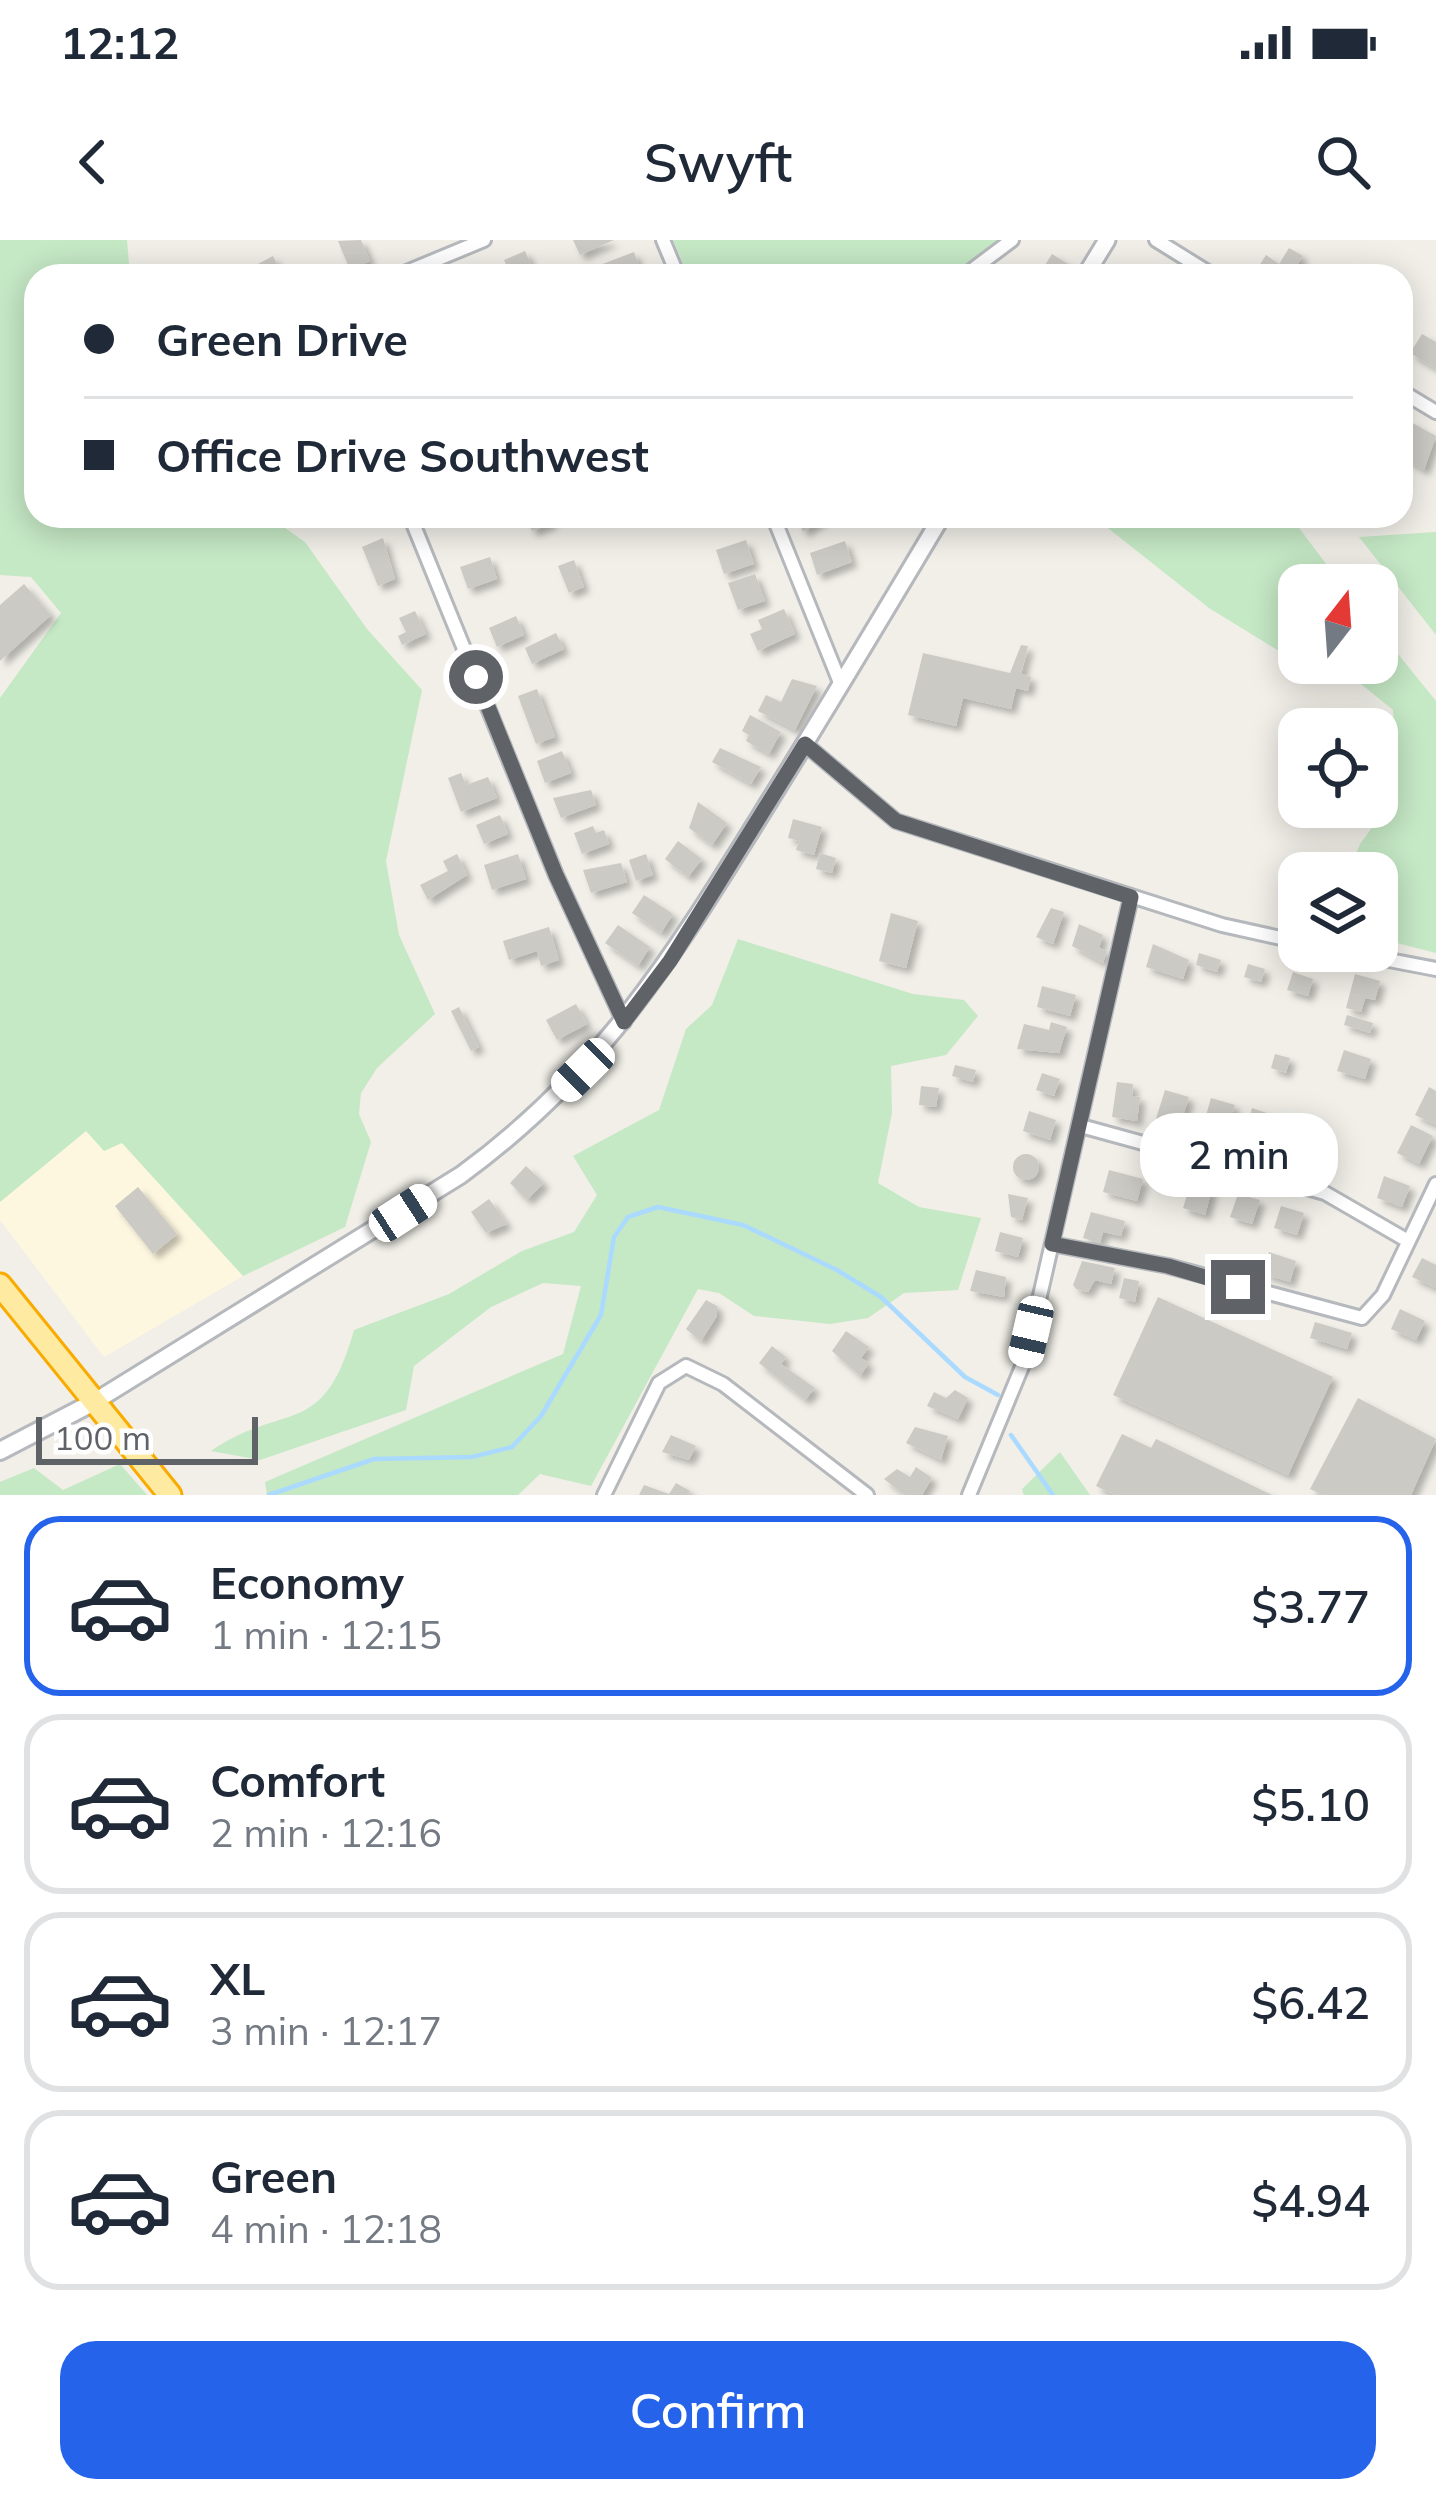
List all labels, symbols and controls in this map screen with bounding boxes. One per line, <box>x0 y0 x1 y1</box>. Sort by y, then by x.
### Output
text: 12:12 <box>60 14 179 70</box>
text: Swyft <box>644 128 792 196</box>
icon: back <box>60 129 126 195</box>
icon: search <box>1310 129 1376 195</box>
text: Green Drive <box>156 311 408 367</box>
text: Office Drive Southwest <box>156 427 649 483</box>
north arrow <box>1278 564 1398 684</box>
map controls <box>1278 564 1398 972</box>
route start <box>449 650 503 704</box>
button: locate <box>1278 708 1398 828</box>
button: layers <box>1278 852 1398 972</box>
car <box>545 1032 621 1108</box>
callout: 2 min <box>1139 1113 1337 1197</box>
text: 2 min <box>1188 1130 1290 1179</box>
car <box>363 1178 443 1248</box>
route end <box>1211 1260 1265 1314</box>
car <box>1005 1293 1057 1371</box>
scale bar <box>36 1411 258 1464</box>
text: 100 m <box>54 1417 151 1458</box>
icon: car <box>66 1552 174 1660</box>
text: Economy <box>210 1554 404 1610</box>
text: $3.77 <box>1251 1578 1370 1634</box>
text: 1 min · 12:15 <box>210 1610 442 1659</box>
icon: car <box>66 1750 174 1858</box>
text: Comfort <box>210 1752 385 1808</box>
text: $5.10 <box>1251 1776 1370 1832</box>
text: 2 min · 12:16 <box>210 1808 442 1857</box>
icon: car <box>66 1948 174 2056</box>
text: XL <box>210 1950 265 2006</box>
text: $6.42 <box>1251 1974 1370 2030</box>
text: 3 min · 12:17 <box>210 2006 442 2055</box>
icon: car <box>66 2146 174 2254</box>
text: Green <box>210 2148 337 2204</box>
text: $4.94 <box>1251 2172 1370 2228</box>
text: 4 min · 12:18 <box>210 2204 442 2253</box>
button: Confirm <box>60 2341 1376 2479</box>

